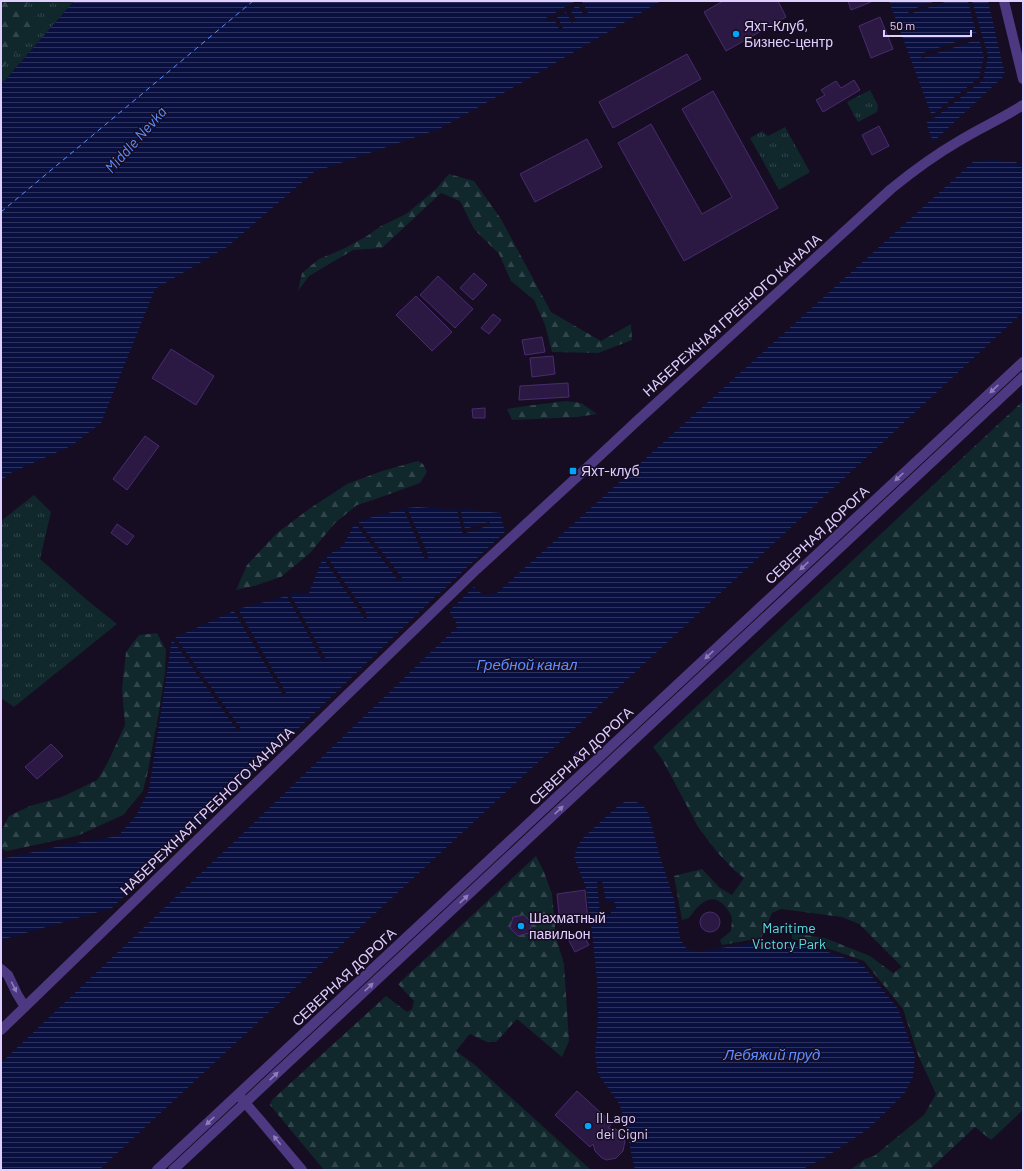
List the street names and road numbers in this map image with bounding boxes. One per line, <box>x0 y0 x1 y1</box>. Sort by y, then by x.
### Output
street label: НАБЕРЕЖНАЯ ГРЕБНОГО КАНАЛА <box>639 229 825 399</box>
street label: СЕВЕРНАЯ ДОРОГА <box>761 482 873 587</box>
street label: СЕВЕРНАЯ ДОРОГА <box>525 703 637 808</box>
street label: НАБЕРЕЖНАЯ ГРЕБНОГО КАНАЛА <box>116 723 297 898</box>
street label: СЕВЕРНАЯ ДОРОГА <box>288 924 400 1029</box>

